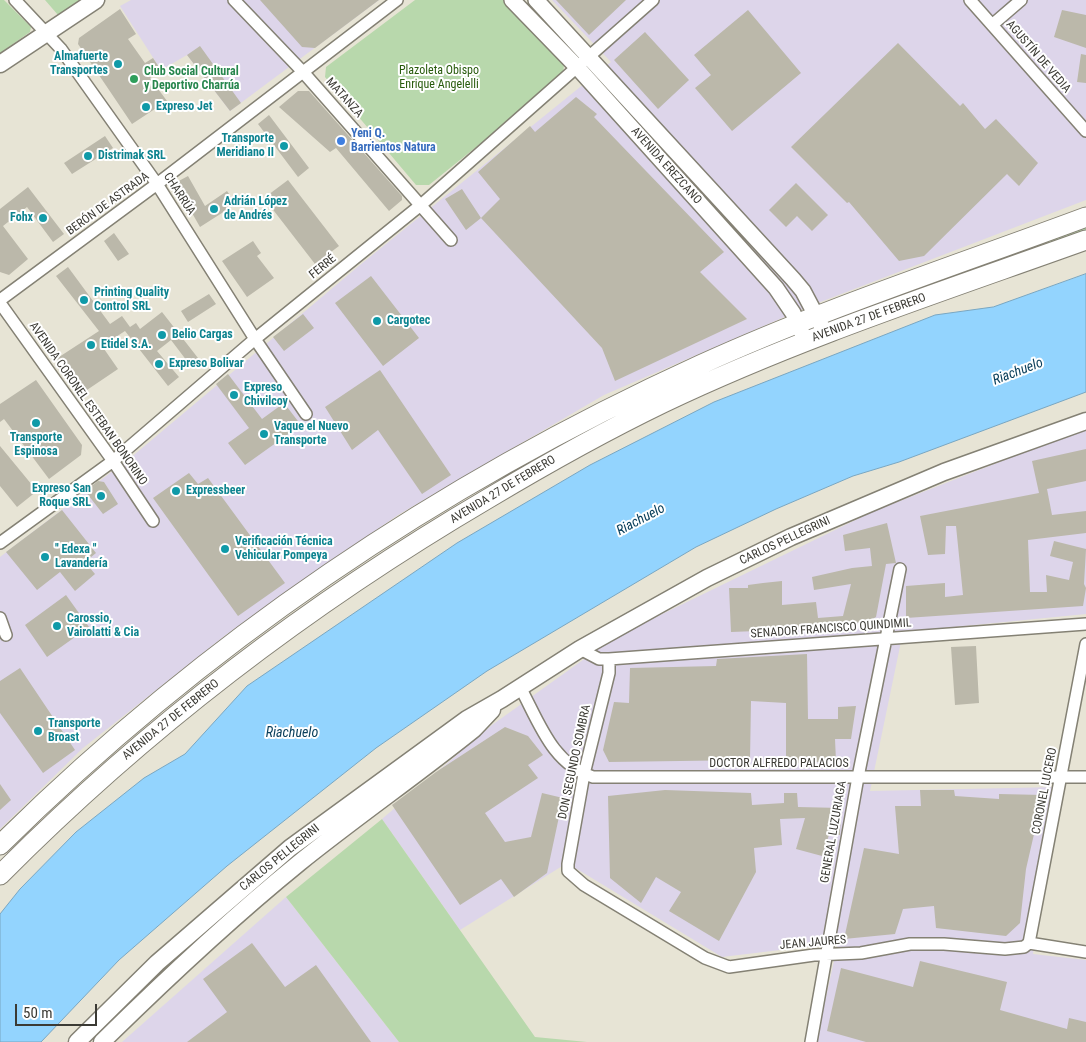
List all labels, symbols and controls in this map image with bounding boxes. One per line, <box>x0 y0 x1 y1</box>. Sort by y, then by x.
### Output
street label: AGUSTÍN DE VEDIA <box>1003 18 1073 96</box>
place label: Almafuerte Transportes <box>50 50 108 78</box>
marker: Almafuerte Transportes <box>112 58 124 70</box>
park label: Plazoleta Obispo Enrique Angelelli <box>399 64 479 92</box>
place label: Club Social Cultural y Deportivo Charrúa <box>144 65 239 93</box>
marker: Club Social Cultural y Deportivo Charrúa <box>128 73 140 85</box>
street label: MATANZA <box>322 75 366 121</box>
place label: Expreso Jet <box>156 100 212 114</box>
marker: Expreso Jet <box>140 101 152 113</box>
street label: AVENIDA EREZCANO <box>628 124 704 208</box>
place label: Yeni Q. Barrientos Natura <box>351 127 436 155</box>
place label: Transporte Meridiano II <box>216 132 274 160</box>
marker: Yeni Q. Barrientos Natura <box>335 135 347 147</box>
marker: Transporte Meridiano II <box>278 140 290 152</box>
place label: Distrimak SRL <box>98 149 166 163</box>
marker: Distrimak SRL <box>82 150 94 162</box>
street label: BERÓN DE ASTRADA <box>64 169 152 239</box>
street label: CHARRÚA <box>160 170 198 218</box>
place label: Adrián López de Andrés <box>224 195 287 223</box>
marker: Adrián López de Andrés <box>208 203 220 215</box>
place label: Fohx <box>10 211 33 225</box>
marker: Fohx <box>37 212 49 224</box>
street label: FERRÉ <box>307 252 339 282</box>
place label: Printing Quality Control SRL <box>94 286 169 314</box>
street label: AVENIDA 27 DE FEBRERO <box>810 291 928 345</box>
marker: Printing Quality Control SRL <box>78 294 90 306</box>
place label: Cargotec <box>387 314 430 328</box>
marker: Cargotec <box>371 315 383 327</box>
street label: AVENIDA CORONEL ESTEBAN BONORINO <box>26 320 150 488</box>
place label: Belio Cargas <box>172 328 233 342</box>
marker: Belio Cargas <box>156 329 168 341</box>
place label: Etidel S.A. <box>101 338 152 352</box>
marker: Etidel S.A. <box>85 339 97 351</box>
water label: Riachuelo <box>990 355 1046 389</box>
place label: Expreso Bolivar <box>169 357 244 371</box>
marker: Expreso Bolivar <box>153 358 165 370</box>
place label: Expreso Chivilcoy <box>244 381 288 409</box>
marker: Expreso Chivilcoy <box>228 389 240 401</box>
marker: Transporte Espinosa <box>30 417 42 429</box>
place label: Vaque el Nuevo Transporte <box>274 420 348 448</box>
marker: Vaque el Nuevo Transporte <box>258 428 270 440</box>
place label: Transporte Espinosa <box>10 431 62 459</box>
street label: AVENIDA 27 DE FEBRERO <box>448 453 558 527</box>
place label: Expreso San Roque SRL <box>32 482 91 510</box>
place label: Expressbeer <box>186 484 245 498</box>
marker: Expressbeer <box>170 485 182 497</box>
marker: Expreso San Roque SRL <box>95 490 107 502</box>
water label: Riachuelo <box>614 500 668 540</box>
street label: CARLOS PELLEGRINI <box>737 514 833 568</box>
place label: Verificación Técnica Vehicular Pompeya <box>235 535 333 563</box>
place label: '' Edexa '' Lavandería <box>55 543 108 571</box>
marker: Verificación Técnica Vehicular Pompeya <box>219 543 231 555</box>
marker: '' Edexa '' Lavandería <box>39 551 51 563</box>
place label: Carossio, Vairolatti & Cia <box>67 612 139 640</box>
street label: SENADOR FRANCISCO QUINDIMIL <box>750 616 912 642</box>
marker: Carossio, Vairolatti & Cia <box>51 620 63 632</box>
street label: AVENIDA 27 DE FEBRERO <box>120 677 222 763</box>
street label: DON SEGUNDO SOMBRA <box>556 703 594 821</box>
place label: Transporte Broast <box>48 717 101 745</box>
marker: Transporte Broast <box>32 725 44 737</box>
water label: Riachuelo <box>266 725 318 741</box>
street label: CORONEL LUCERO <box>1030 746 1060 836</box>
street label: DOCTOR ALFREDO PALACIOS <box>709 757 849 771</box>
street label: GENERAL LUZURIAGA <box>818 780 850 884</box>
street label: CARLOS PELLEGRINI <box>237 821 323 895</box>
street label: JEAN JAURES <box>779 933 847 953</box>
scale bar <box>18 994 100 1026</box>
text: 50 m <box>23 1004 53 1022</box>

